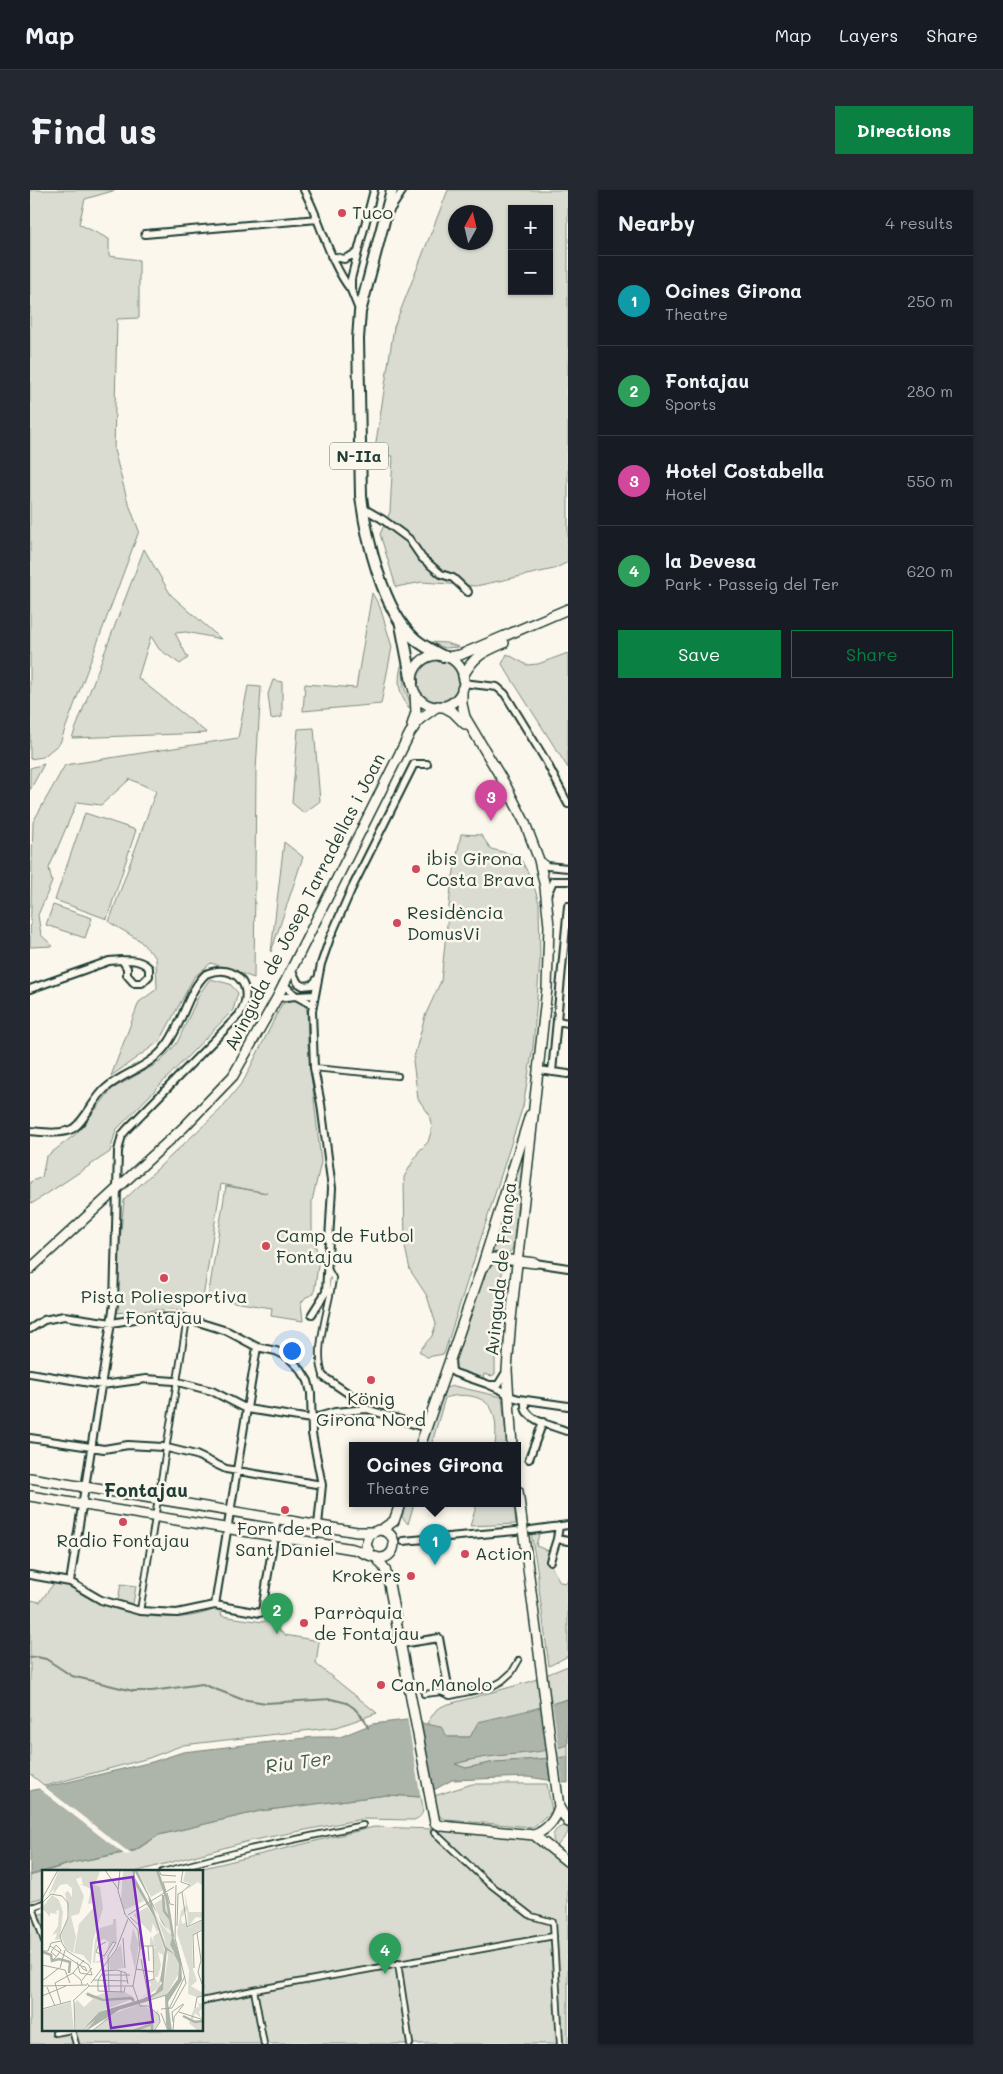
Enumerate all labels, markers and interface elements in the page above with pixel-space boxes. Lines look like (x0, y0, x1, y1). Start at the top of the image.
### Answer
text: Map (25, 19, 74, 50)
text: Map (775, 23, 811, 47)
text: Layers (839, 23, 898, 47)
text: Share (926, 23, 978, 47)
button: Directions (835, 106, 973, 154)
text: Find us (30, 107, 157, 153)
place label: Tuco (352, 200, 393, 224)
north arrow (448, 205, 493, 250)
map controls (508, 205, 553, 295)
button: + (508, 205, 553, 250)
marker: Tuco (336, 207, 348, 219)
text: Nearby (618, 209, 695, 236)
text: 4 results (885, 212, 953, 233)
button: − (508, 250, 553, 295)
text: Ocines Girona (665, 278, 802, 303)
text: 1 (630, 290, 638, 311)
text: 250 m (907, 290, 953, 311)
text: Theatre (665, 303, 728, 324)
text: Fontajau (665, 368, 749, 393)
text: 2 (630, 380, 638, 401)
text: 280 m (907, 380, 953, 401)
text: Sports (665, 393, 716, 414)
road number: N-IIa (330, 442, 388, 470)
text: Hotel Costabella (665, 458, 824, 483)
text: 3 (629, 470, 639, 491)
text: 550 m (907, 470, 953, 491)
text: Hotel (665, 483, 707, 504)
text: la Devesa (665, 548, 756, 573)
text: 4 (629, 560, 639, 581)
text: 620 m (907, 560, 953, 581)
text: Park · Passeig del Ter (665, 573, 839, 594)
button: Save (618, 630, 781, 678)
button: Share (791, 630, 953, 678)
street label: Avinguda de Josep Tarradellas i Joan (218, 749, 390, 1054)
pin: 3 (475, 780, 507, 821)
place label: ibis Girona Costa Brava (426, 846, 535, 891)
marker: ibis Girona Costa Brava (410, 863, 422, 875)
place label: Residència DomusVi (407, 900, 504, 945)
marker: Residència DomusVi (391, 917, 403, 929)
street label: Avinguda de França (479, 1181, 521, 1357)
place label: Camp de Futbol Fontajau (276, 1223, 414, 1268)
marker: Camp de Futbol Fontajau (260, 1240, 272, 1252)
marker: Pista Poliesportiva Fontajau (158, 1272, 170, 1284)
place label: Pista Poliesportiva Fontajau (81, 1284, 247, 1329)
your location (279, 1338, 305, 1364)
marker: König Girona Nord (365, 1374, 377, 1386)
place label: König Girona Nord (316, 1386, 426, 1431)
popup (349, 1442, 521, 1507)
text: Ocines Girona (367, 1452, 503, 1477)
district label: Fontajau (104, 1477, 188, 1502)
text: Theatre (367, 1477, 429, 1498)
marker: Forn de Pa Sant Daniel (279, 1504, 291, 1516)
marker: Radio Fontajau (117, 1516, 129, 1528)
place label: Forn de Pa Sant Daniel (235, 1516, 335, 1561)
pin: 1 (419, 1524, 451, 1565)
place label: Radio Fontajau (56, 1528, 190, 1552)
place label: Action (475, 1541, 532, 1565)
marker: Action (459, 1548, 471, 1560)
place label: Krokers (332, 1563, 401, 1587)
marker: Krokers (405, 1570, 417, 1582)
pin: 2 (261, 1593, 293, 1634)
place label: Parròquia de Fontajau (314, 1600, 419, 1645)
marker: Parròquia de Fontajau (298, 1617, 310, 1629)
place label: Can Manolo (391, 1672, 493, 1696)
marker: Can Manolo (375, 1679, 387, 1691)
water label: Riu Ter (263, 1745, 333, 1779)
inset map (42, 1870, 204, 2032)
pin: 4 (369, 1933, 401, 1974)

